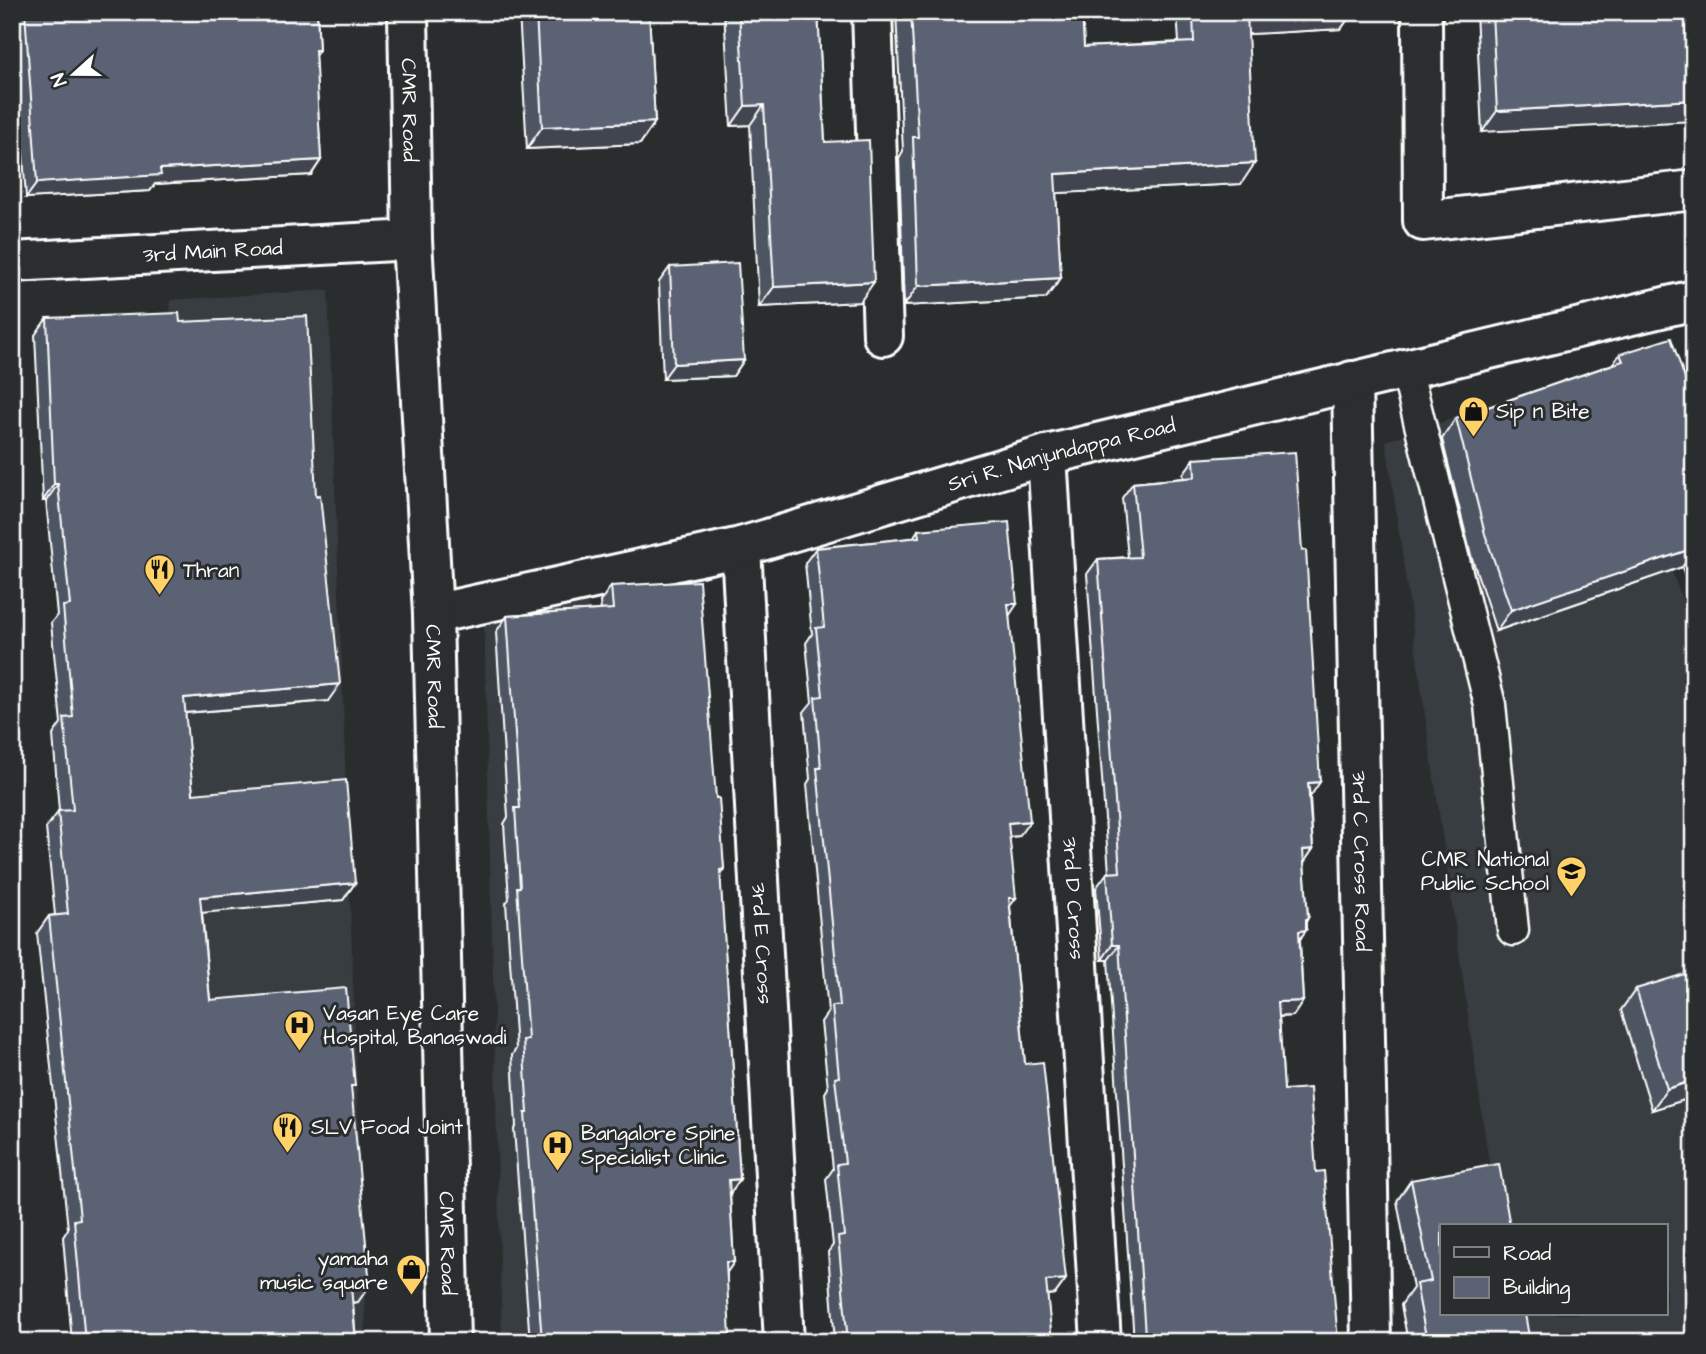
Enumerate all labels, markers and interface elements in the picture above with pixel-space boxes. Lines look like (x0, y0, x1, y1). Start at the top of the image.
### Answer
north arrow (38, 38, 108, 108)
street label: CMR Road (394, 58, 425, 162)
text: N (45, 69, 74, 90)
street label: 3rd Main Road (142, 233, 284, 269)
shop icon: Sip n Bite (1456, 394, 1490, 438)
place label: Sip n Bite (1496, 397, 1590, 427)
street label: Sri R. Nanjundappa Road (944, 410, 1179, 499)
restaurant icon: Thran (143, 553, 177, 597)
place label: Thran (183, 556, 239, 585)
street label: CMR Road (419, 624, 450, 729)
street label: 3rd C Cross Road (1345, 770, 1378, 952)
street label: 3rd D Cross (1056, 836, 1092, 960)
place label: CMR National Public School (1421, 845, 1549, 898)
school or university icon: CMR National Public School (1555, 854, 1589, 898)
street label: 3rd E Cross (745, 882, 780, 1005)
place label: Vasan Eye Care Hospital, Banaswadi (323, 999, 507, 1053)
hospital icon: Vasan Eye Care Hospital, Banaswadi (283, 1008, 317, 1052)
restaurant icon: SLV Food Joint (271, 1110, 305, 1154)
place label: SLV Food Joint (311, 1113, 464, 1142)
place label: Bangalore Spine Specialist Clinic (581, 1119, 735, 1173)
hospital icon: Bangalore Spine Specialist Clinic (541, 1128, 575, 1172)
street label: CMR Road (432, 1191, 463, 1296)
legend (1440, 1224, 1668, 1316)
text: Road (1503, 1239, 1551, 1268)
place label: yamaha music square (260, 1244, 388, 1297)
shop icon: yamaha music square (394, 1253, 428, 1297)
text: Building (1503, 1273, 1571, 1304)

